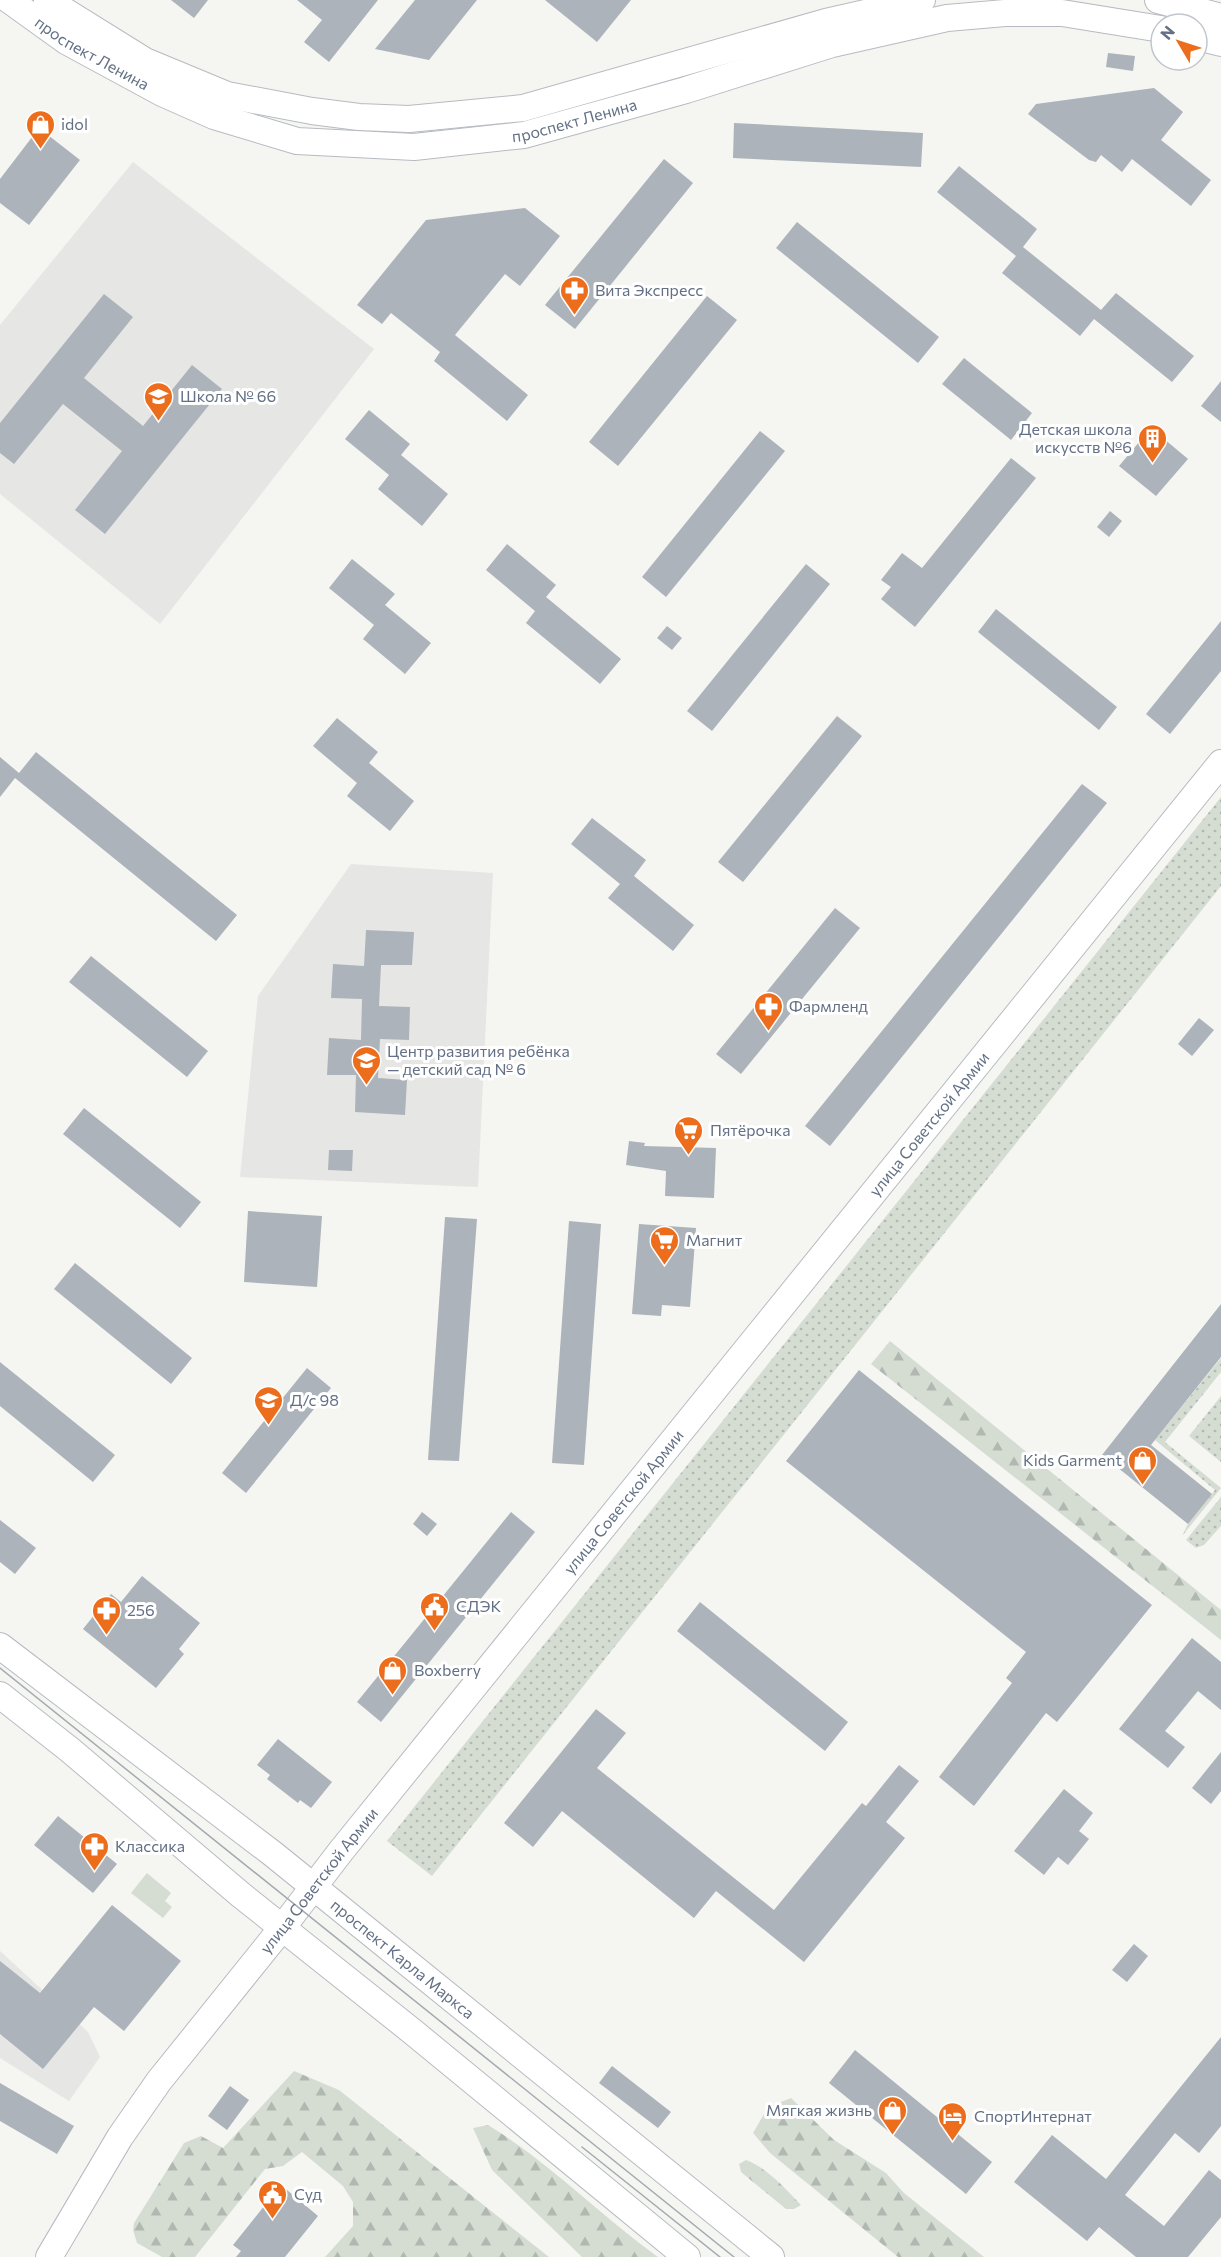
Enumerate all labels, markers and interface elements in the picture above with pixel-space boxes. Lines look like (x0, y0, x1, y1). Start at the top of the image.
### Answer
street label: проспект Ленина (32, 12, 153, 93)
north arrow (1149, 12, 1209, 72)
text: N (1156, 22, 1178, 43)
street label: проспект Ленина (511, 94, 639, 145)
shop icon: idol (24, 108, 56, 150)
place label: idol (61, 114, 88, 133)
pharmacy icon: Вита Экспресс (558, 274, 590, 316)
place label: Вита Экспресс (595, 280, 703, 299)
school or university icon: Школа № 66 (143, 380, 175, 422)
place label: Школа № 66 (180, 386, 276, 405)
place label: Детская школа искусств №6 (1019, 419, 1132, 456)
building icon: Детская школа искусств №6 (1137, 422, 1169, 464)
pharmacy icon: Фармленд (752, 990, 784, 1032)
place label: Фармленд (789, 996, 868, 1015)
place label: Центр развития ребёнка — детский сад № 6 (387, 1041, 570, 1078)
school or university icon: Центр развития ребёнка — детский сад № 6 (350, 1044, 382, 1086)
street label: улица Советской Армии (865, 1048, 993, 1200)
supermarket icon: Пятёрочка (673, 1114, 705, 1156)
place label: Пятёрочка (710, 1120, 790, 1139)
supermarket icon: Магнит (649, 1224, 681, 1266)
place label: Магнит (686, 1230, 743, 1249)
school or university icon: Д/с 98 (253, 1384, 285, 1426)
place label: Д/с 98 (290, 1390, 339, 1409)
street label: улица Советской Армии (559, 1426, 687, 1577)
shop icon: Kids Garment (1127, 1444, 1159, 1486)
place label: Kids Garment (1023, 1450, 1122, 1469)
public building icon: СДЭК (419, 1590, 451, 1632)
pharmacy icon: 256 (90, 1594, 122, 1636)
place label: СДЭК (456, 1596, 501, 1615)
place label: 256 (127, 1600, 155, 1619)
shop icon: Boxberry (377, 1654, 409, 1696)
place label: Boxberry (414, 1660, 481, 1679)
street label: улица Советской Армии (255, 1804, 381, 1957)
pharmacy icon: Классика (78, 1830, 110, 1872)
place label: Классика (115, 1836, 185, 1855)
street label: проспект Карла Маркса (327, 1895, 479, 2022)
shop icon: Мягкая жизнь (877, 2094, 909, 2136)
place label: Мягкая жизнь (766, 2100, 872, 2119)
hotel icon: СпортИнтернат (937, 2100, 969, 2142)
place label: СпортИнтернат (974, 2106, 1092, 2125)
public building icon: Суд (257, 2178, 289, 2220)
place label: Суд (294, 2184, 322, 2203)

